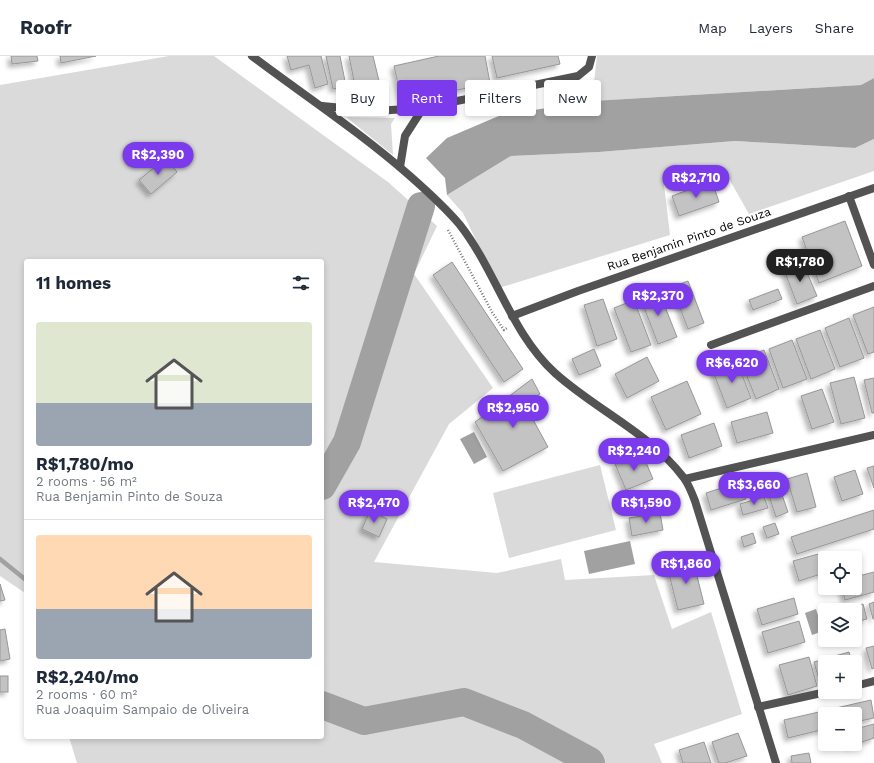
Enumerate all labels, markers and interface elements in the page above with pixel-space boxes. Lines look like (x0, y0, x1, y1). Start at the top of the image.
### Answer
text: Roofr (20, 16, 72, 39)
text: Map (698, 20, 727, 36)
text: Layers (749, 20, 793, 36)
text: Share (815, 20, 854, 36)
chip: Buy (336, 80, 389, 116)
chip: Rent (397, 80, 457, 116)
chip: Filters (465, 80, 536, 116)
chip: New (544, 80, 601, 116)
pin: R$2,390 (121, 142, 195, 176)
text: R$2,390 (132, 147, 184, 162)
pin: R$2,710 (659, 165, 733, 199)
text: R$2,710 (671, 170, 721, 185)
street label: Rua Benjamin Pinto de Souza (605, 204, 773, 274)
pin: R$1,780 (763, 249, 837, 283)
text: R$1,780 (775, 254, 825, 269)
icon: filters (290, 272, 312, 294)
text: 11 homes (36, 273, 111, 293)
pin: R$2,370 (621, 283, 695, 317)
text: R$2,370 (632, 288, 684, 303)
icon: home (138, 348, 210, 420)
pin: R$6,620 (695, 350, 769, 384)
text: R$6,620 (705, 355, 759, 370)
pin: R$2,950 (476, 395, 550, 429)
text: R$2,950 (487, 400, 539, 415)
pin: R$2,240 (597, 438, 671, 472)
text: R$2,240 (607, 443, 661, 458)
text: R$1,780/mo (36, 454, 134, 474)
pin: R$3,660 (717, 472, 791, 506)
text: 2 rooms · 56 m² (36, 474, 137, 489)
text: R$3,660 (727, 477, 781, 492)
text: Rua Benjamin Pinto de Souza (36, 489, 223, 504)
pin: R$2,470 (337, 490, 411, 524)
pin: R$1,590 (609, 490, 683, 524)
text: R$2,470 (348, 495, 400, 510)
text: R$1,590 (621, 495, 671, 510)
pin: R$1,860 (649, 551, 723, 585)
map controls (818, 551, 862, 751)
button: locate (818, 551, 862, 595)
text: R$1,860 (660, 556, 712, 571)
icon: home (138, 561, 210, 633)
button: layers (818, 603, 862, 647)
button: + (818, 655, 862, 699)
text: R$2,240/mo (36, 667, 139, 687)
text: 2 rooms · 60 m² (36, 687, 137, 702)
text: Rua Joaquim Sampaio de Oliveira (36, 702, 249, 717)
button: − (818, 707, 862, 751)

